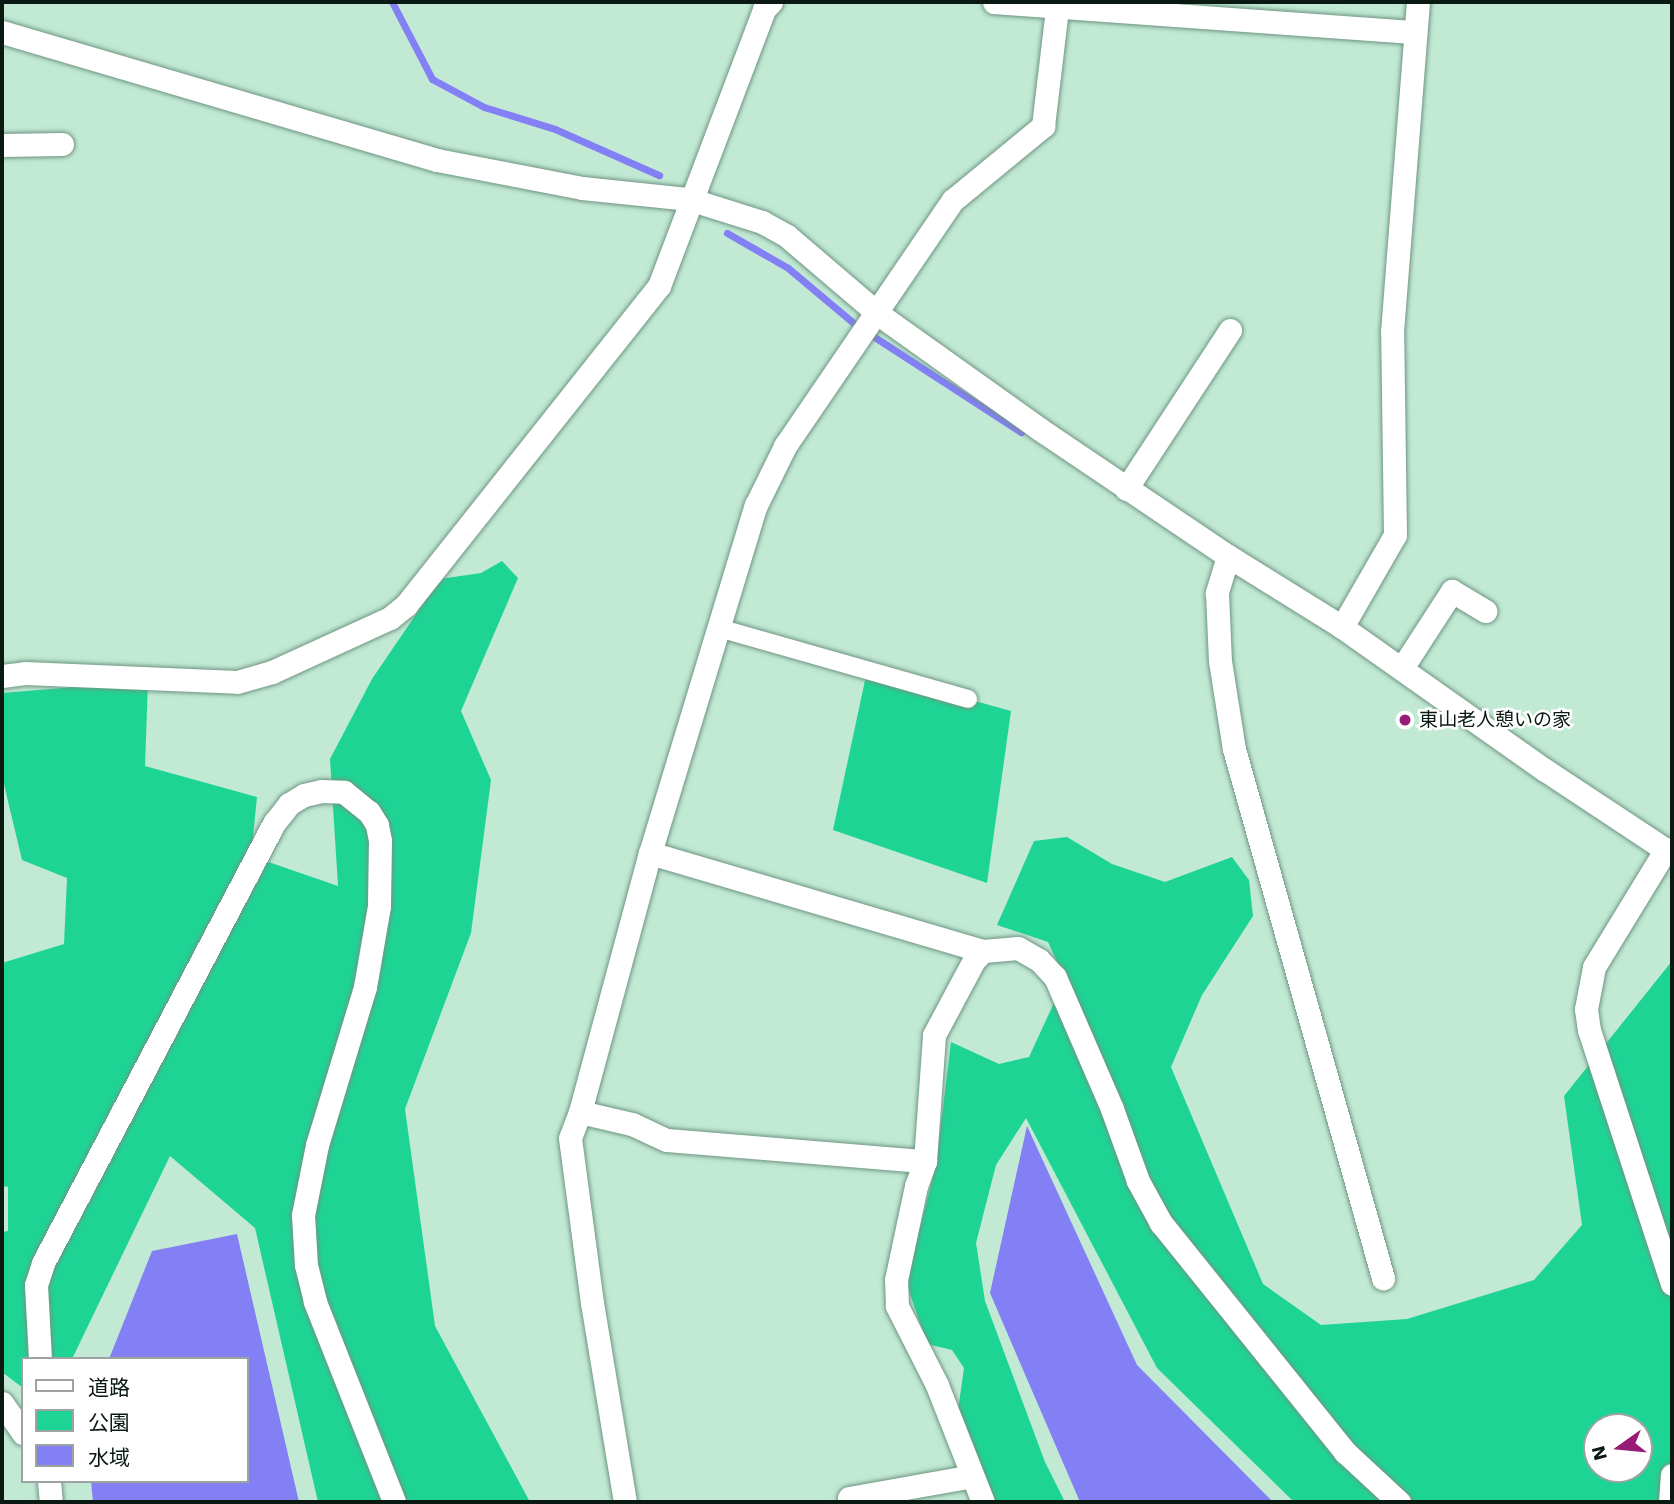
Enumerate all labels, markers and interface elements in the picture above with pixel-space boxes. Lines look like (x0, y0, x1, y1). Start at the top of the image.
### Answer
place label: 東山老人憩いの家 (1419, 709, 1571, 731)
marker: 東山老人憩いの家 (1397, 712, 1413, 728)
legend (21, 1357, 248, 1483)
text: 道路 (88, 1375, 130, 1400)
text: 公園 (88, 1410, 130, 1435)
north arrow (1583, 1413, 1653, 1483)
text: N (1586, 1443, 1612, 1463)
text: 水域 (88, 1445, 130, 1470)

